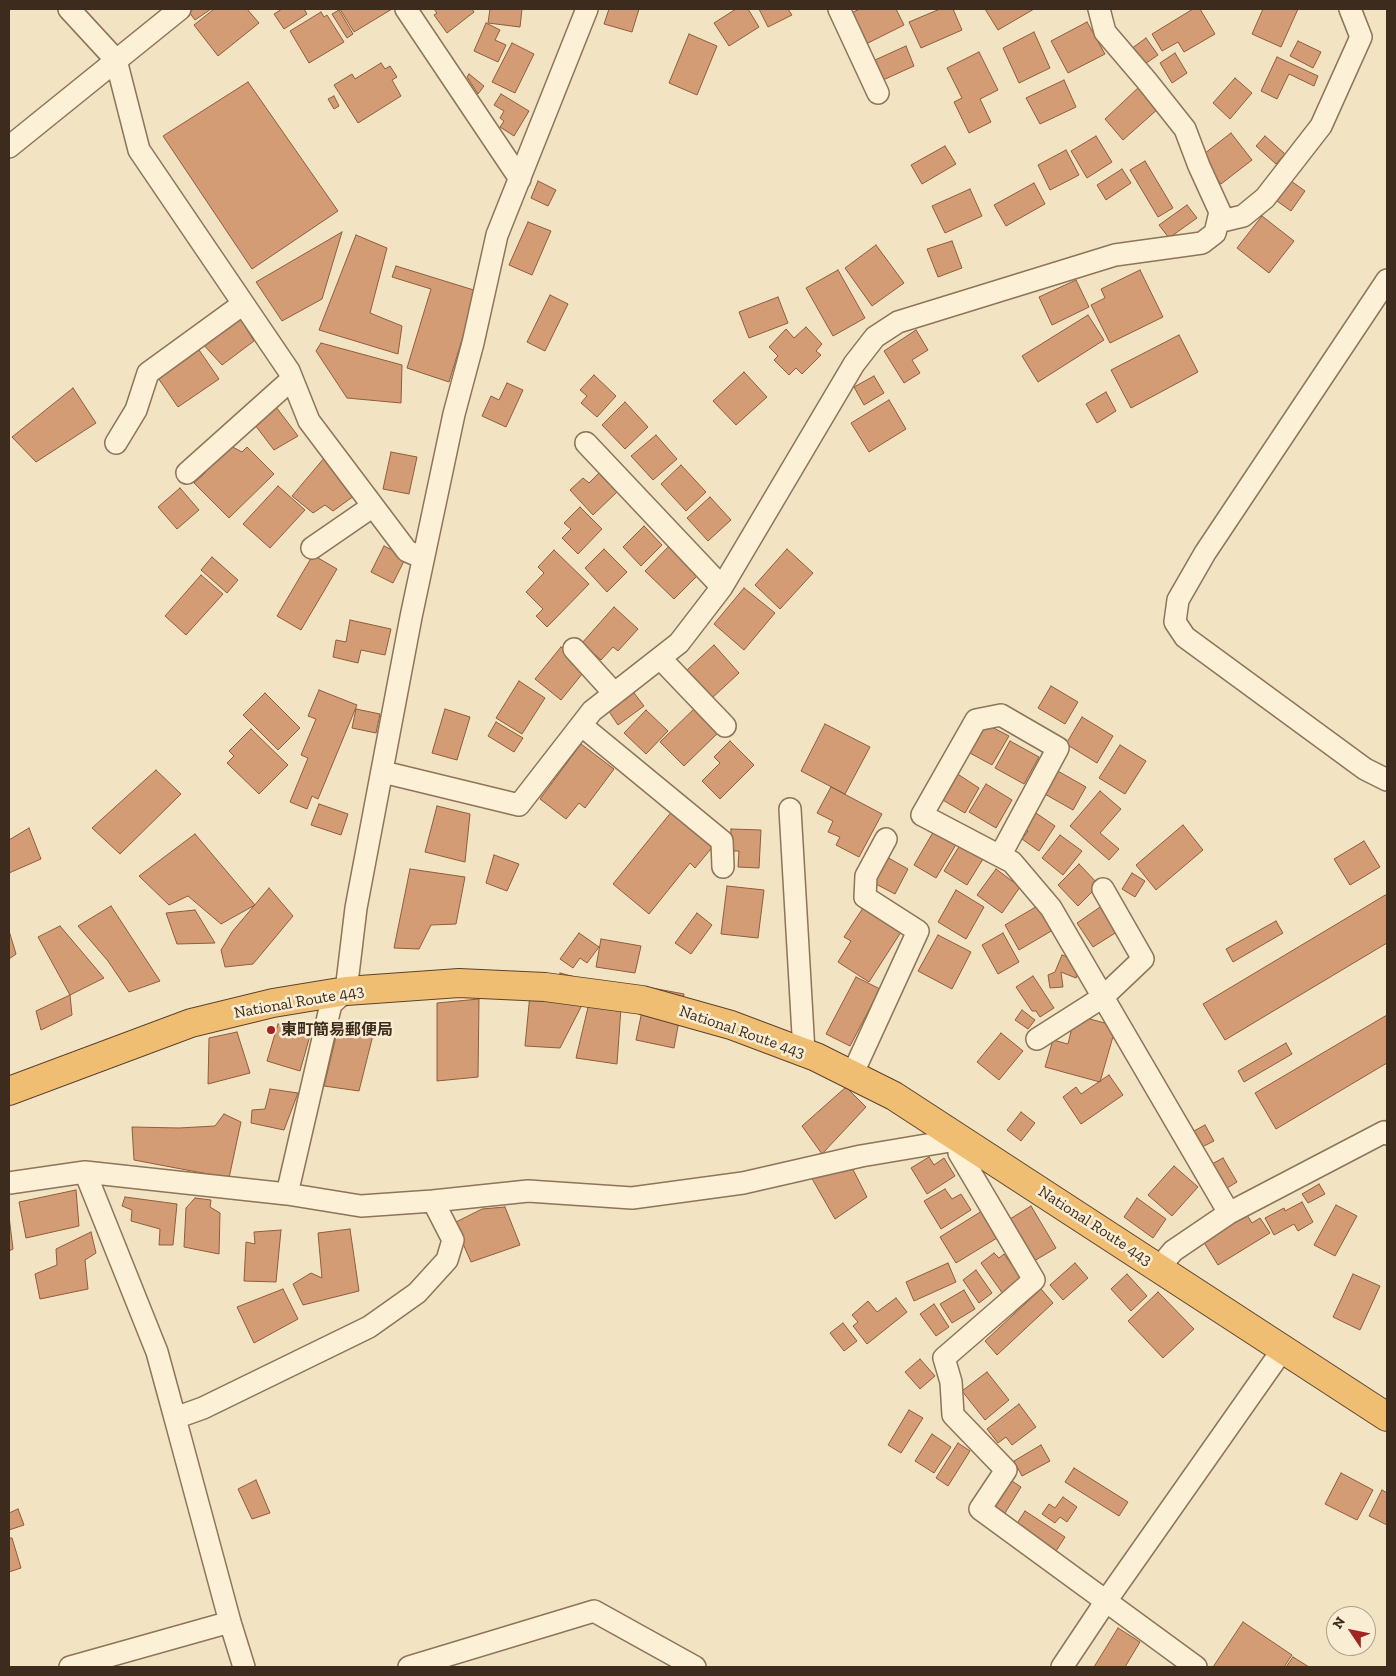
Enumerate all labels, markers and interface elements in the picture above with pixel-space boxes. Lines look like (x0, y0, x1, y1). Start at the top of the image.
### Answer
street label: National Route 443 (233, 981, 365, 1023)
street label: National Route 443 (677, 1002, 807, 1062)
place label: 東町簡易郵便局 (281, 1020, 393, 1040)
marker: 東町簡易郵便局 (265, 1024, 277, 1036)
street label: National Route 443 (1035, 1182, 1155, 1270)
north arrow (1326, 1606, 1376, 1656)
text: N (1329, 1614, 1349, 1632)

